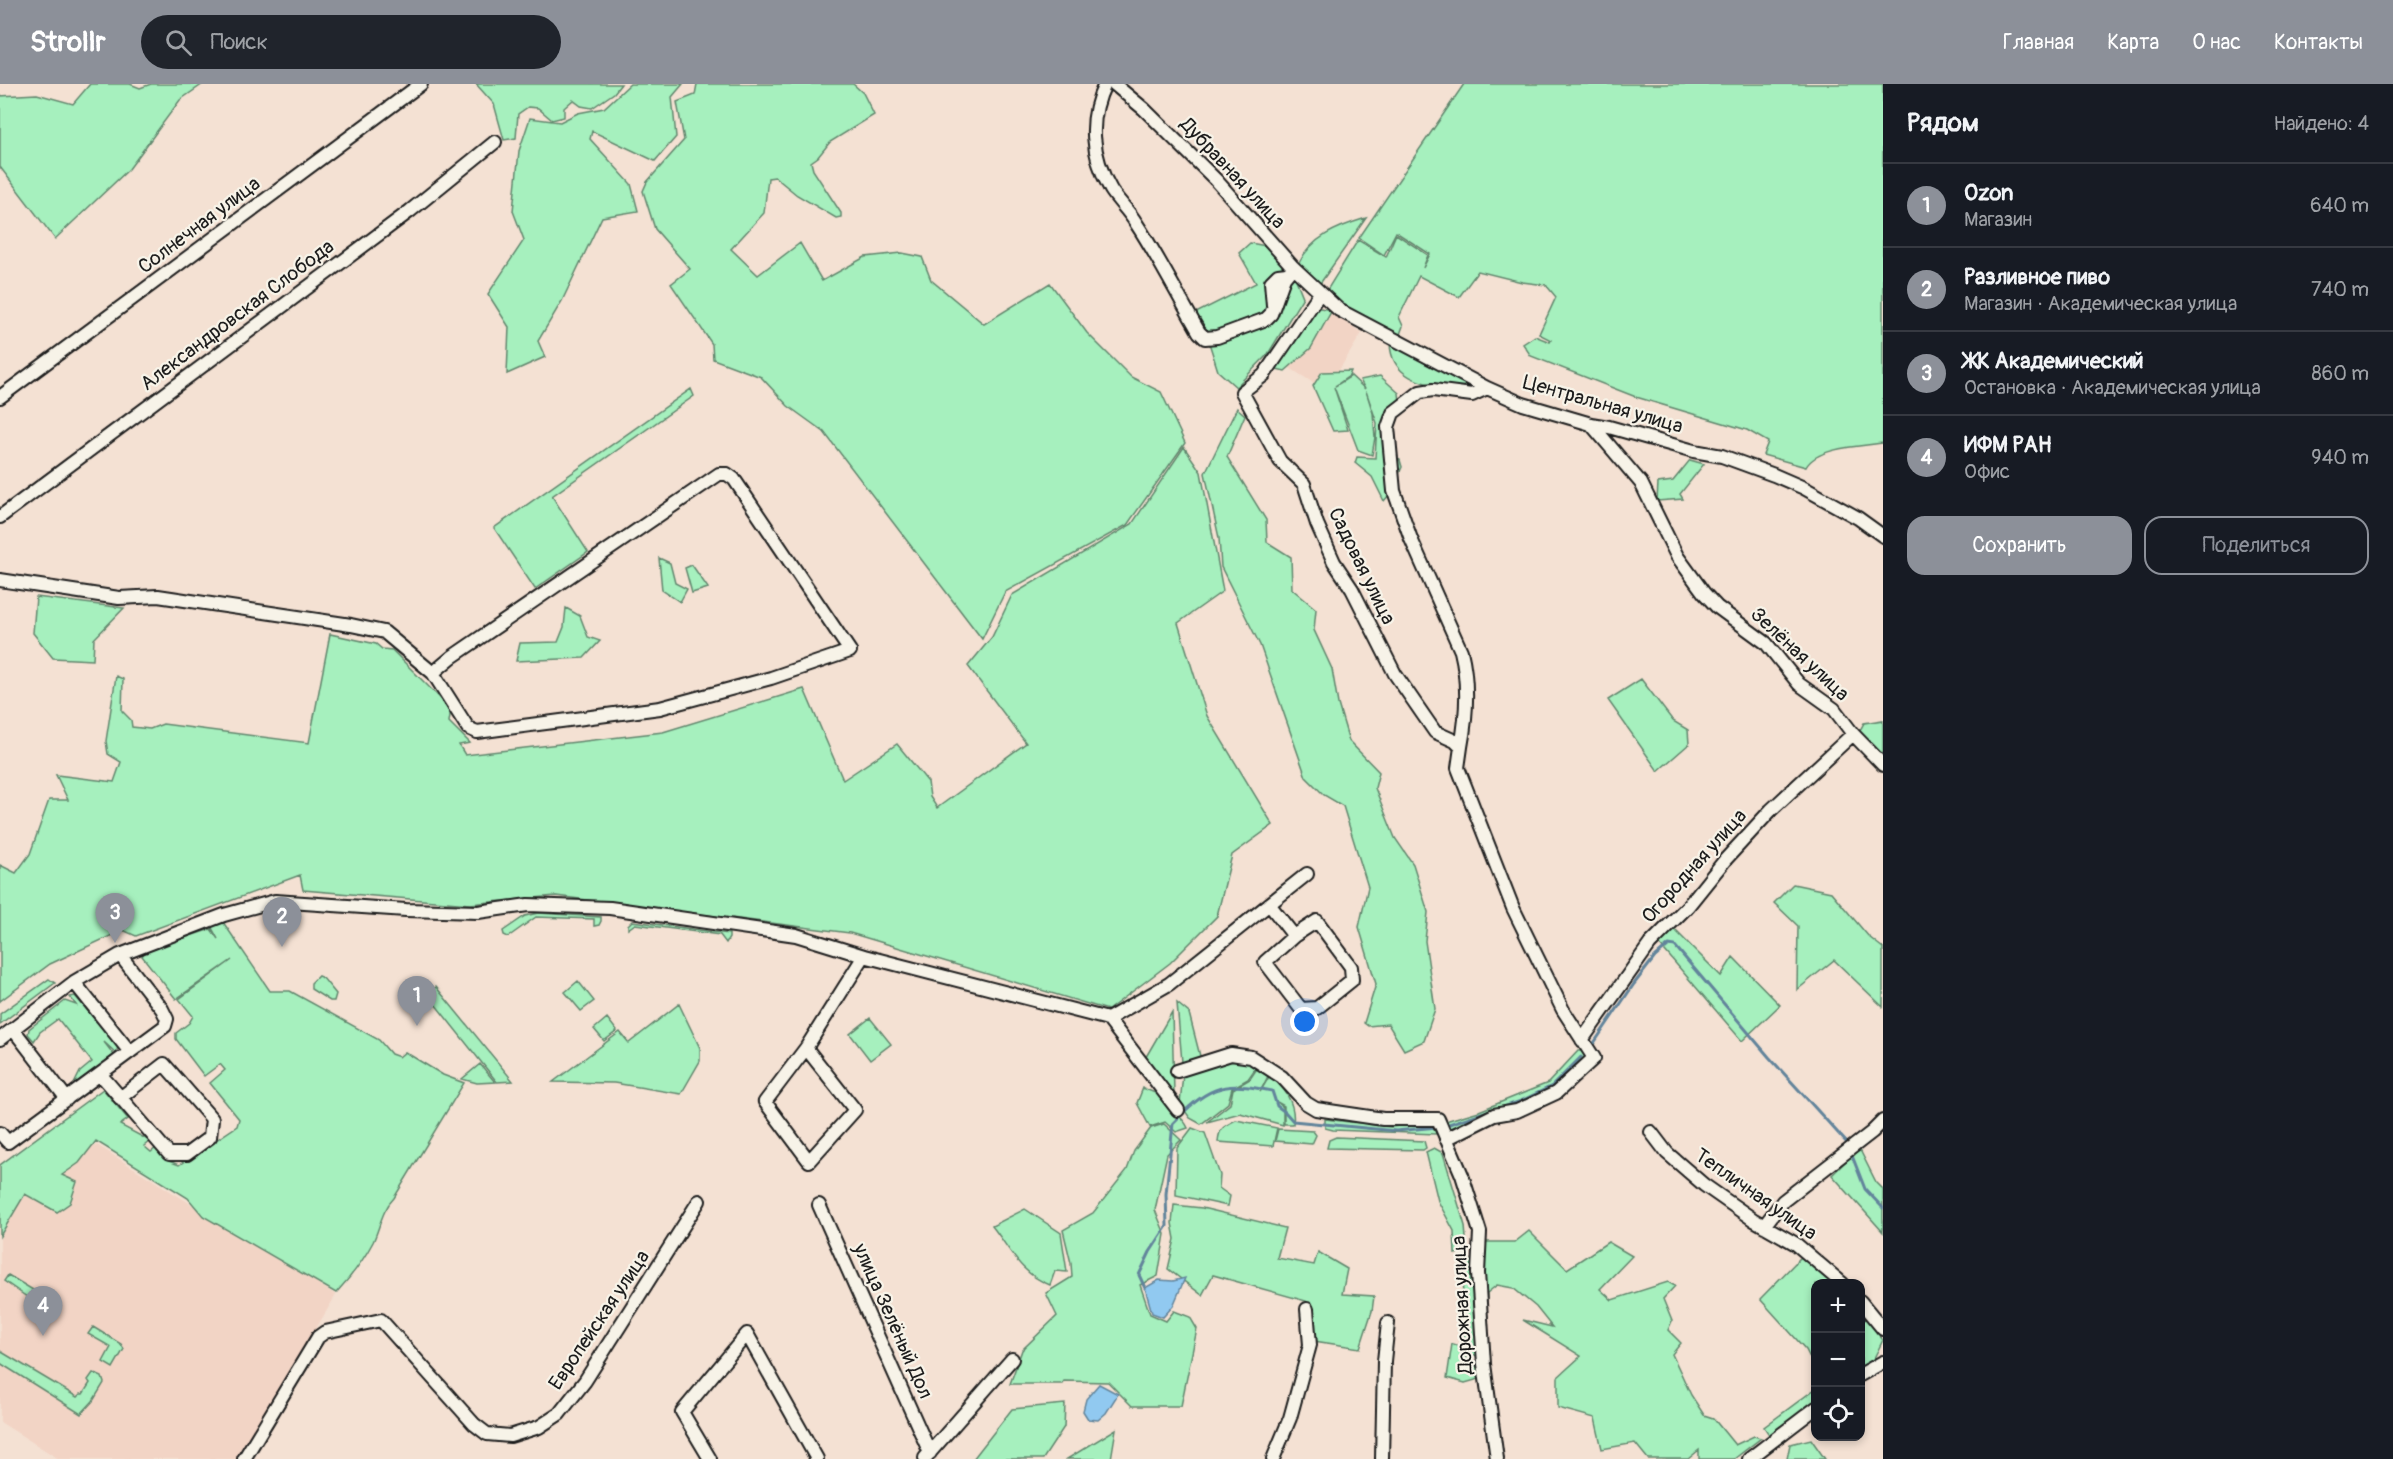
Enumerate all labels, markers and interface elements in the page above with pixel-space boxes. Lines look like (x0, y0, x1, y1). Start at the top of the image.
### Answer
search box (141, 15, 561, 69)
text: Strollr (30, 25, 105, 60)
icon: search (162, 26, 195, 59)
text: Поиск (210, 28, 268, 56)
text: Главная (2003, 29, 2074, 56)
text: Карта (2107, 29, 2159, 56)
text: О нас (2192, 29, 2241, 56)
text: Контакты (2274, 29, 2363, 56)
text: Рядом (1907, 107, 1979, 139)
street label: Дубравная улица (1174, 111, 1291, 234)
text: Найдено: 4 (2274, 111, 2369, 136)
street label: Солнечная улица (133, 171, 265, 279)
text: Ozon (1964, 179, 2013, 207)
text: 1 (1923, 193, 1930, 218)
text: 640 m (2310, 193, 2369, 218)
text: Магазин (1964, 207, 2032, 232)
street label: Александровская Слобода (135, 234, 339, 396)
text: Разливное пиво (1964, 263, 2110, 291)
text: 2 (1921, 277, 1932, 302)
text: 740 m (2311, 277, 2369, 302)
text: Магазин · Академическая улица (1964, 291, 2237, 316)
text: ЖК Академический (1964, 347, 2144, 375)
text: 3 (1921, 361, 1932, 386)
text: 860 m (2312, 361, 2369, 386)
street label: Центральная улица (1520, 369, 1686, 439)
text: Остановка · Академическая улица (1964, 375, 2261, 400)
text: ИФМ РАН (1964, 431, 2052, 459)
text: 4 (1921, 445, 1932, 470)
text: 940 m (2311, 445, 2369, 470)
text: Офис (1964, 459, 2010, 484)
street label: Садовая улица (1323, 503, 1401, 629)
button: Сохранить (1907, 516, 2132, 575)
button: Поделиться (2144, 516, 2369, 575)
street label: Зелёная улица (1745, 602, 1855, 706)
street label: Огородная улица (1636, 804, 1752, 928)
pin: 3 (96, 894, 134, 943)
pin: 2 (262, 898, 302, 947)
pin: 1 (398, 976, 436, 1026)
your location (1290, 1007, 1319, 1036)
street label: Тепличная улица (1690, 1143, 1822, 1245)
street label: Дорожная улица (1446, 1235, 1478, 1376)
street label: улица Зелёный Дол (847, 1239, 938, 1403)
street label: Европейская улица (543, 1245, 655, 1395)
map controls (1811, 1279, 1865, 1441)
button: + (1811, 1279, 1865, 1333)
pin: 4 (24, 1286, 63, 1336)
button: − (1811, 1333, 1865, 1387)
button: locate (1811, 1387, 1865, 1441)

